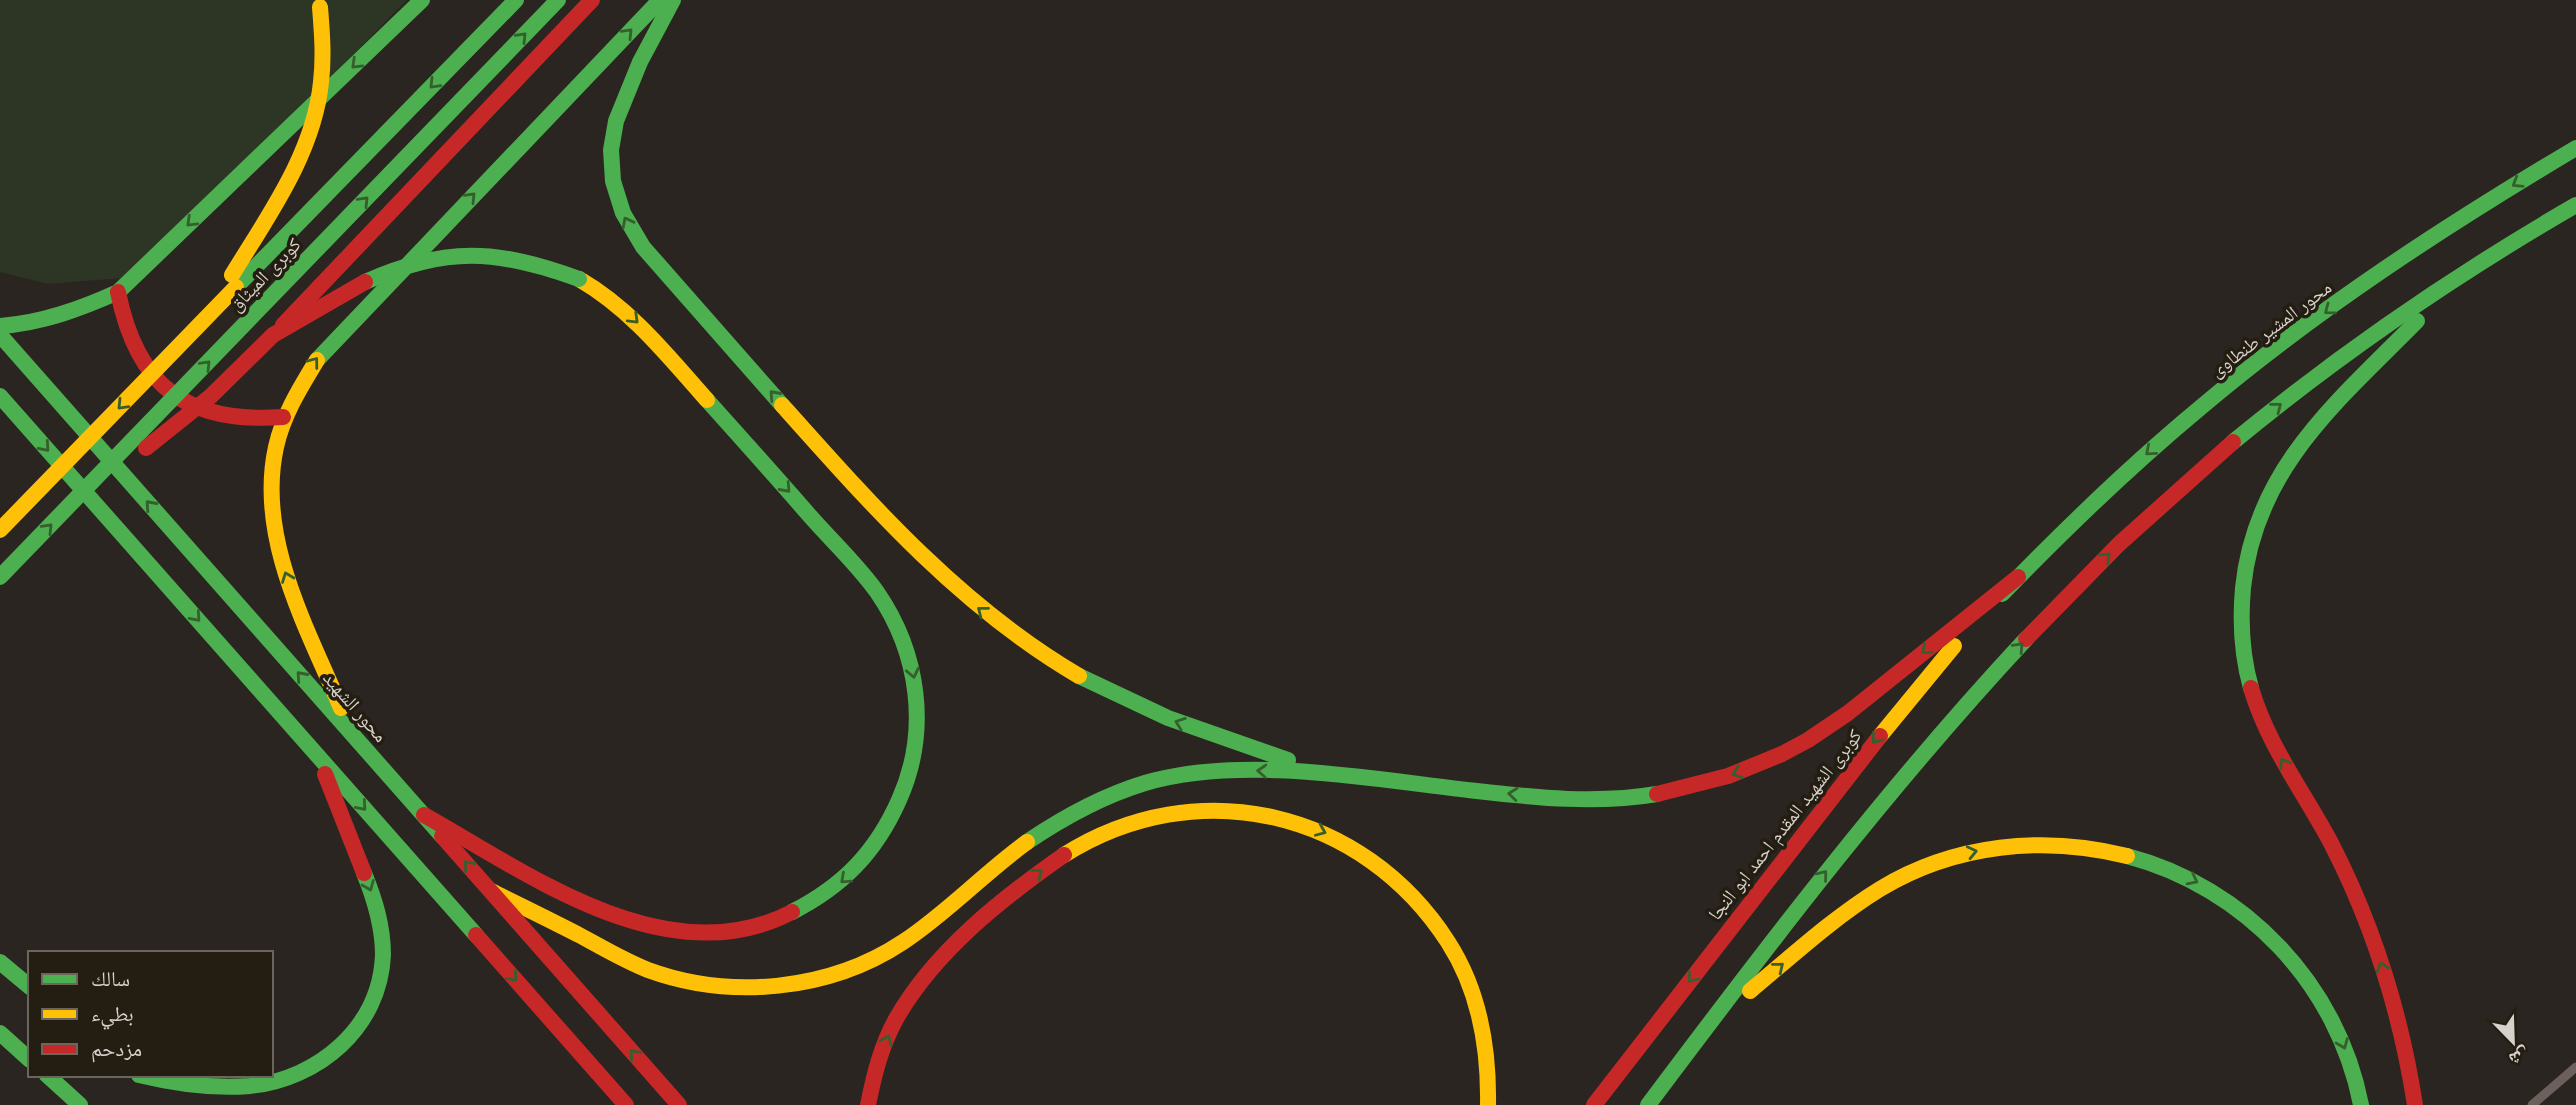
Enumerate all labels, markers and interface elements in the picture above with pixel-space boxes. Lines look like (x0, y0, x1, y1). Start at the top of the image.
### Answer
one-way arrow (620, 28, 633, 41)
one-way arrow (514, 33, 527, 46)
one-way arrow (351, 56, 364, 69)
one-way arrow (430, 76, 442, 88)
one-way arrow (2512, 174, 2525, 187)
one-way arrow (462, 192, 475, 205)
one-way arrow (355, 196, 368, 209)
one-way arrow (187, 213, 200, 226)
one-way arrow (621, 217, 635, 229)
street label: كوبرى الميثاق (223, 232, 306, 316)
street label: محور المشير طنطاوى (2205, 275, 2336, 382)
one-way arrow (2324, 301, 2336, 314)
one-way arrow (626, 311, 639, 324)
one-way arrow (306, 357, 319, 370)
one-way arrow (197, 360, 210, 373)
one-way arrow (770, 390, 782, 403)
one-way arrow (117, 397, 130, 410)
one-way arrow (2269, 402, 2281, 415)
one-way arrow (37, 439, 49, 452)
one-way arrow (2146, 443, 2159, 455)
one-way arrow (778, 480, 790, 493)
one-way arrow (146, 500, 158, 513)
one-way arrow (39, 523, 52, 536)
one-way arrow (2098, 553, 2110, 565)
one-way arrow (282, 572, 296, 584)
one-way arrow (978, 607, 990, 620)
one-way arrow (188, 609, 200, 622)
one-way arrow (1921, 641, 1933, 654)
one-way arrow (2010, 642, 2023, 655)
street label: محور الشهيد (318, 666, 393, 747)
one-way arrow (905, 667, 920, 679)
one-way arrow (297, 671, 309, 684)
one-way arrow (1174, 717, 1186, 731)
street label: كوبرى الشهيد المقدم احمد ابو النجا (1702, 724, 1868, 926)
one-way arrow (1872, 732, 1885, 744)
one-way arrow (2279, 757, 2292, 770)
one-way arrow (1256, 763, 1267, 778)
one-way arrow (1731, 765, 1743, 779)
one-way arrow (1507, 786, 1518, 801)
one-way arrow (354, 798, 367, 811)
one-way arrow (1314, 822, 1326, 836)
one-way arrow (1966, 846, 1978, 860)
one-way arrow (464, 860, 476, 873)
one-way arrow (1031, 869, 1043, 882)
one-way arrow (840, 871, 853, 883)
one-way arrow (1814, 871, 1827, 883)
one-way arrow (2186, 871, 2198, 885)
one-way arrow (361, 879, 375, 891)
legend (28, 951, 273, 1077)
one-way arrow (2376, 962, 2390, 974)
one-way arrow (1770, 963, 1783, 975)
text: سالك (91, 965, 130, 990)
one-way arrow (505, 969, 517, 982)
one-way arrow (1688, 970, 1701, 982)
text: بطيء (91, 1000, 134, 1030)
north arrow (2478, 1007, 2548, 1077)
text: مزدحم (91, 1035, 142, 1063)
one-way arrow (879, 1035, 893, 1047)
one-way arrow (2334, 1037, 2348, 1049)
text: ش (2506, 1043, 2534, 1073)
one-way arrow (630, 1049, 642, 1062)

